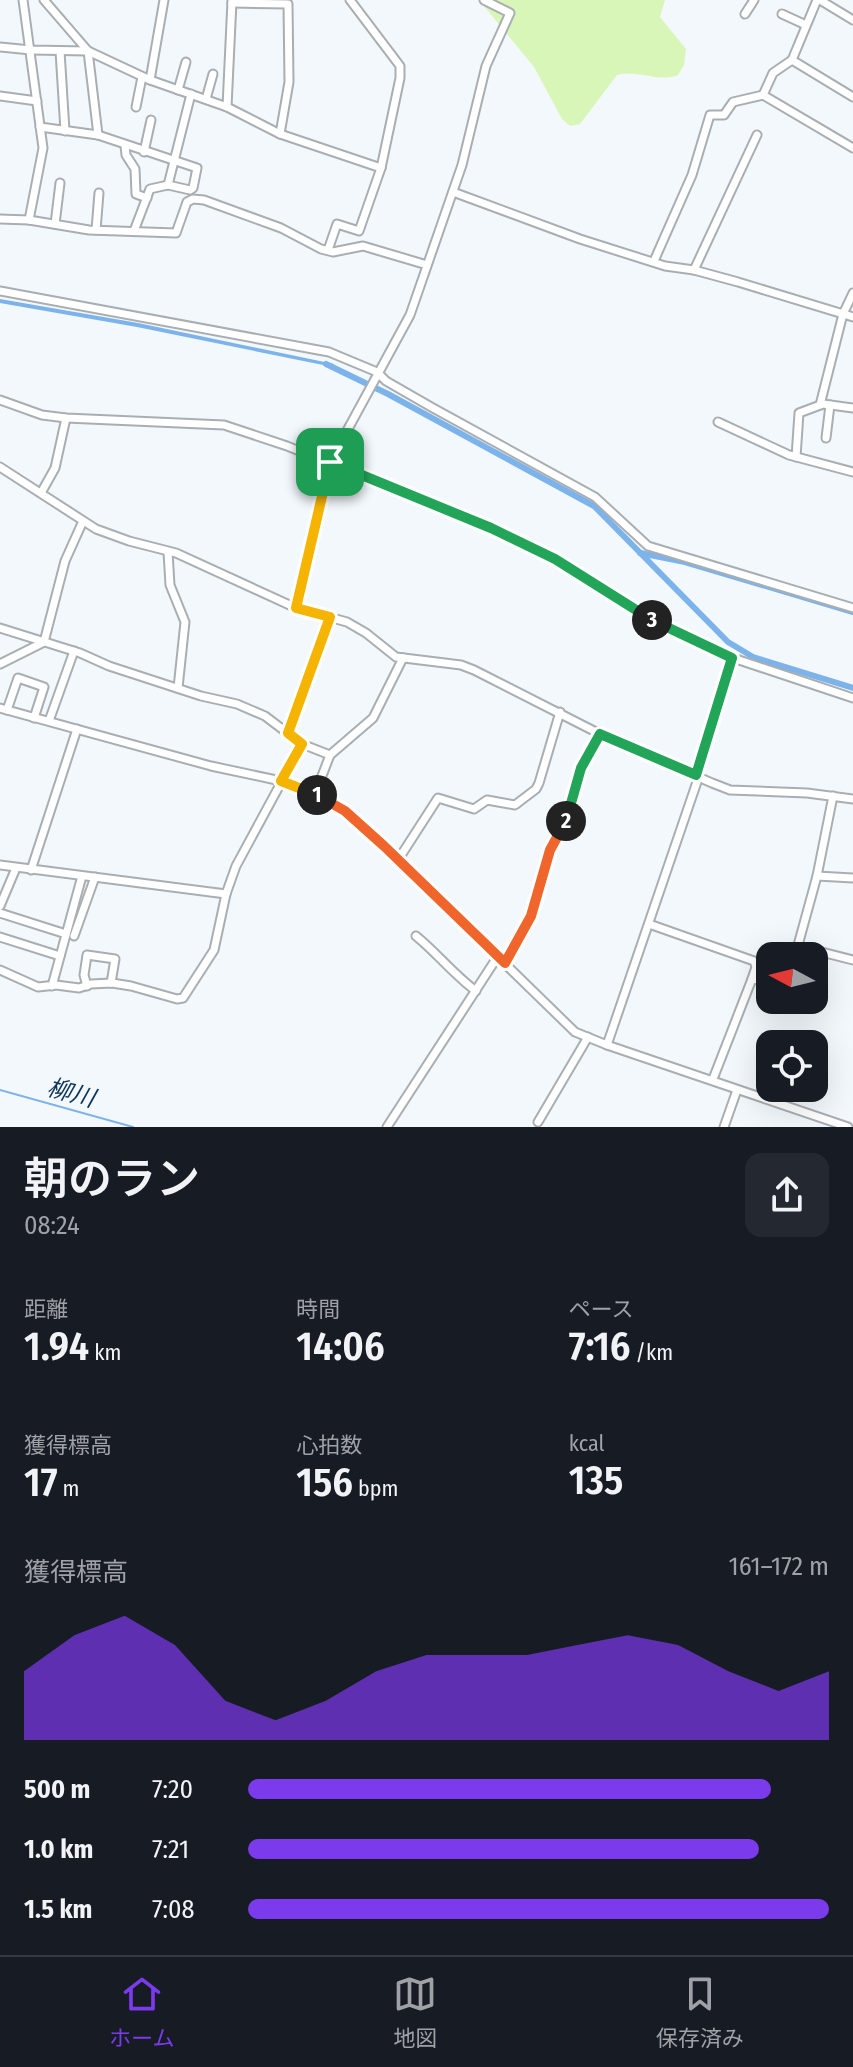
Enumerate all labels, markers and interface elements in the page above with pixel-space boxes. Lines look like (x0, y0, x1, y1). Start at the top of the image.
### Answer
pin (296, 428, 364, 496)
icon: arrive (308, 440, 352, 484)
pin: 3 (632, 600, 672, 640)
text: 3 (647, 606, 657, 633)
pin: 1 (297, 775, 337, 815)
text: 1 (312, 781, 322, 808)
pin: 2 (546, 801, 586, 841)
text: 2 (561, 807, 571, 834)
north arrow (756, 942, 828, 1014)
map controls (756, 942, 828, 1102)
button: locate (756, 1030, 828, 1102)
water label: 柳川 (44, 1073, 101, 1114)
text: 朝のラン (24, 1153, 200, 1206)
button: share (745, 1153, 829, 1237)
text: 08:24 (24, 1210, 80, 1241)
text: 距離 (24, 1296, 68, 1323)
text: 時間 (296, 1296, 340, 1323)
text: ペース (569, 1296, 634, 1323)
text: 1.94 (24, 1323, 89, 1371)
text: 14:06 (296, 1323, 385, 1371)
text: 7:16 (569, 1323, 630, 1371)
text: km (89, 1339, 121, 1366)
text: /km (630, 1339, 673, 1366)
text: kcal (569, 1430, 604, 1457)
text: 獲得標高 (24, 1432, 112, 1459)
text: 心拍数 (296, 1432, 362, 1459)
text: 135 (569, 1457, 623, 1505)
text: 17 (24, 1459, 57, 1507)
text: 156 (296, 1459, 353, 1507)
text: m (57, 1475, 80, 1502)
text: bpm (353, 1475, 398, 1502)
text: 161–172 m (729, 1551, 829, 1582)
text: 獲得標高 (24, 1557, 128, 1588)
text: 500 m (24, 1774, 90, 1805)
text: 7:20 (152, 1774, 193, 1805)
text: 1.0 km (24, 1834, 93, 1865)
text: 7:21 (152, 1834, 189, 1865)
text: 1.5 km (24, 1894, 92, 1925)
text: 7:08 (152, 1894, 195, 1925)
tab: ホーム (109, 1972, 175, 2052)
tab: 地図 (393, 1972, 437, 2052)
tab: 保存済み (656, 1972, 744, 2052)

